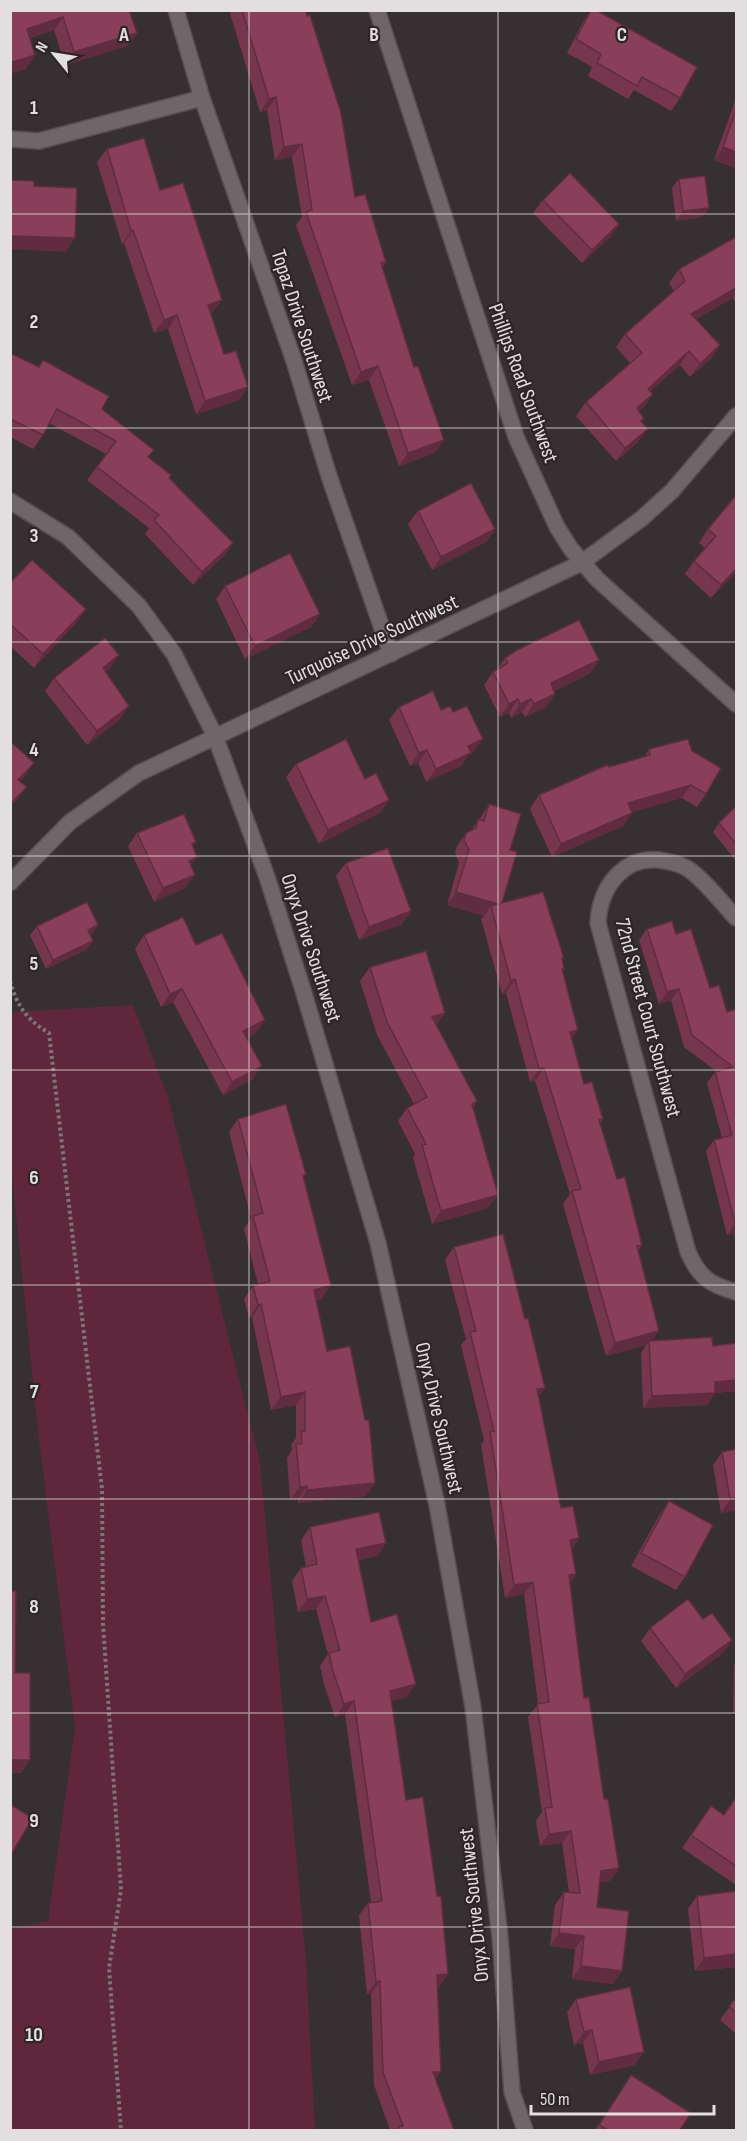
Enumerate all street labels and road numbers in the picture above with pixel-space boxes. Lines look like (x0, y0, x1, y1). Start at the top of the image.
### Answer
street label: Topaz Drive Southwest (265, 246, 339, 406)
street label: Phillips Road Southwest (483, 300, 563, 466)
street label: Turquoise Drive Southwest (282, 589, 462, 691)
street label: Onyx Drive Southwest (275, 871, 347, 1025)
street label: 72nd Street Court Southwest (609, 916, 687, 1120)
street label: Onyx Drive Southwest (409, 1340, 469, 1496)
street label: Onyx Drive Southwest (453, 1827, 495, 1983)

